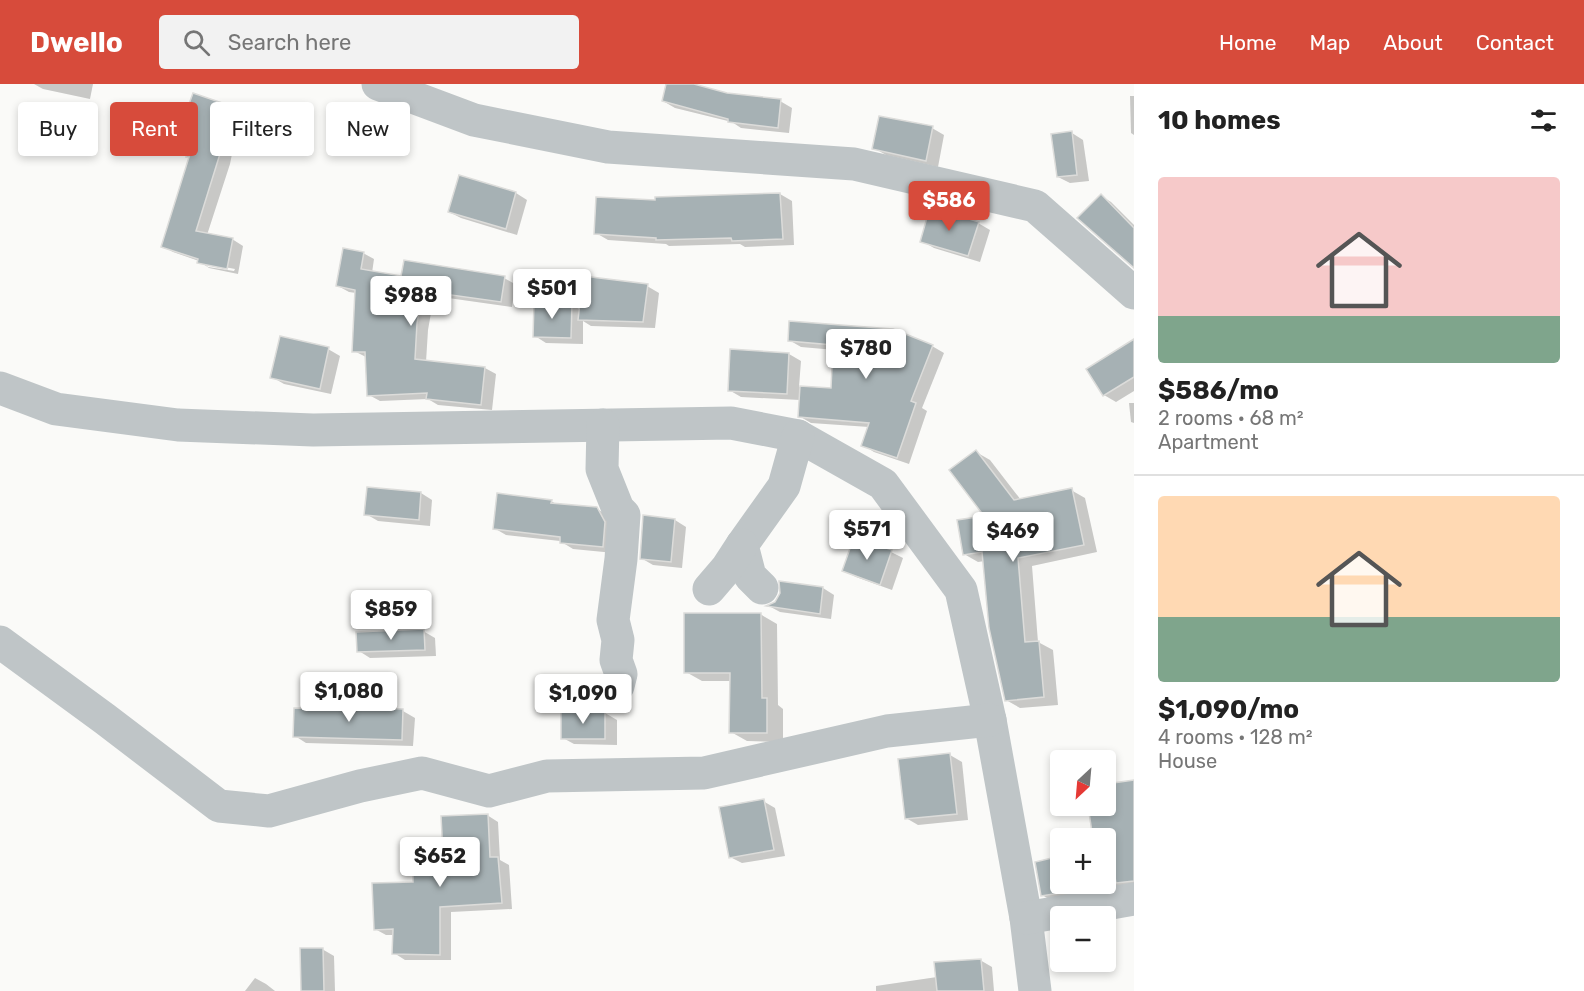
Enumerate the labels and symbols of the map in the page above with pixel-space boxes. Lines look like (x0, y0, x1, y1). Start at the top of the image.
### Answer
pin: $586 (913, 181, 985, 232)
pin: $501 (516, 269, 588, 320)
pin: $988 (375, 276, 447, 327)
pin: $780 (830, 329, 902, 380)
pin: $571 (831, 510, 903, 561)
pin: $469 (977, 512, 1049, 563)
pin: $859 (355, 590, 427, 641)
pin: $1,080 (300, 672, 398, 723)
pin: $1,090 (534, 674, 632, 725)
north arrow (1050, 750, 1116, 816)
pin: $652 (404, 837, 476, 888)

